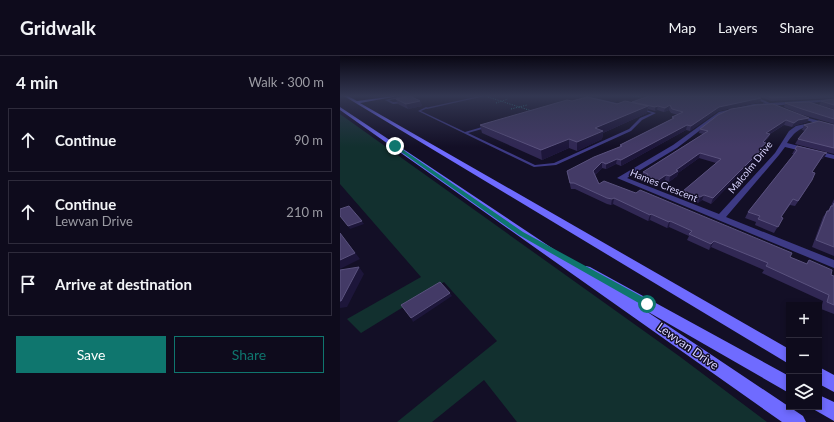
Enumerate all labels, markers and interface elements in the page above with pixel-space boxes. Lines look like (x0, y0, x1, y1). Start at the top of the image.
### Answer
text: Gridwalk (20, 16, 96, 39)
text: Map (668, 19, 696, 36)
text: Layers (718, 19, 758, 36)
text: Share (780, 19, 814, 36)
text: 4 min (16, 72, 58, 93)
text: Walk · 300 m (248, 74, 324, 90)
icon: ahead (17, 129, 39, 151)
text: Continue (55, 131, 116, 149)
text: 90 m (294, 132, 323, 148)
route end (386, 137, 404, 155)
street label: Malcolm Drive (725, 138, 775, 196)
street label: Hames Crescent (629, 166, 700, 204)
text: Continue (55, 195, 116, 213)
icon: ahead (17, 201, 39, 223)
text: 210 m (286, 204, 323, 220)
text: Lewvan Drive (55, 213, 133, 229)
icon: arrive (17, 273, 39, 295)
text: Arrive at destination (55, 275, 192, 293)
route start (638, 295, 656, 313)
map controls (786, 302, 822, 410)
button: + (786, 302, 822, 338)
street label: Lewvan Drive (654, 319, 722, 373)
button: Save (16, 336, 166, 373)
button: Share (174, 336, 324, 373)
button: − (786, 338, 822, 374)
button: layers (786, 374, 822, 410)

